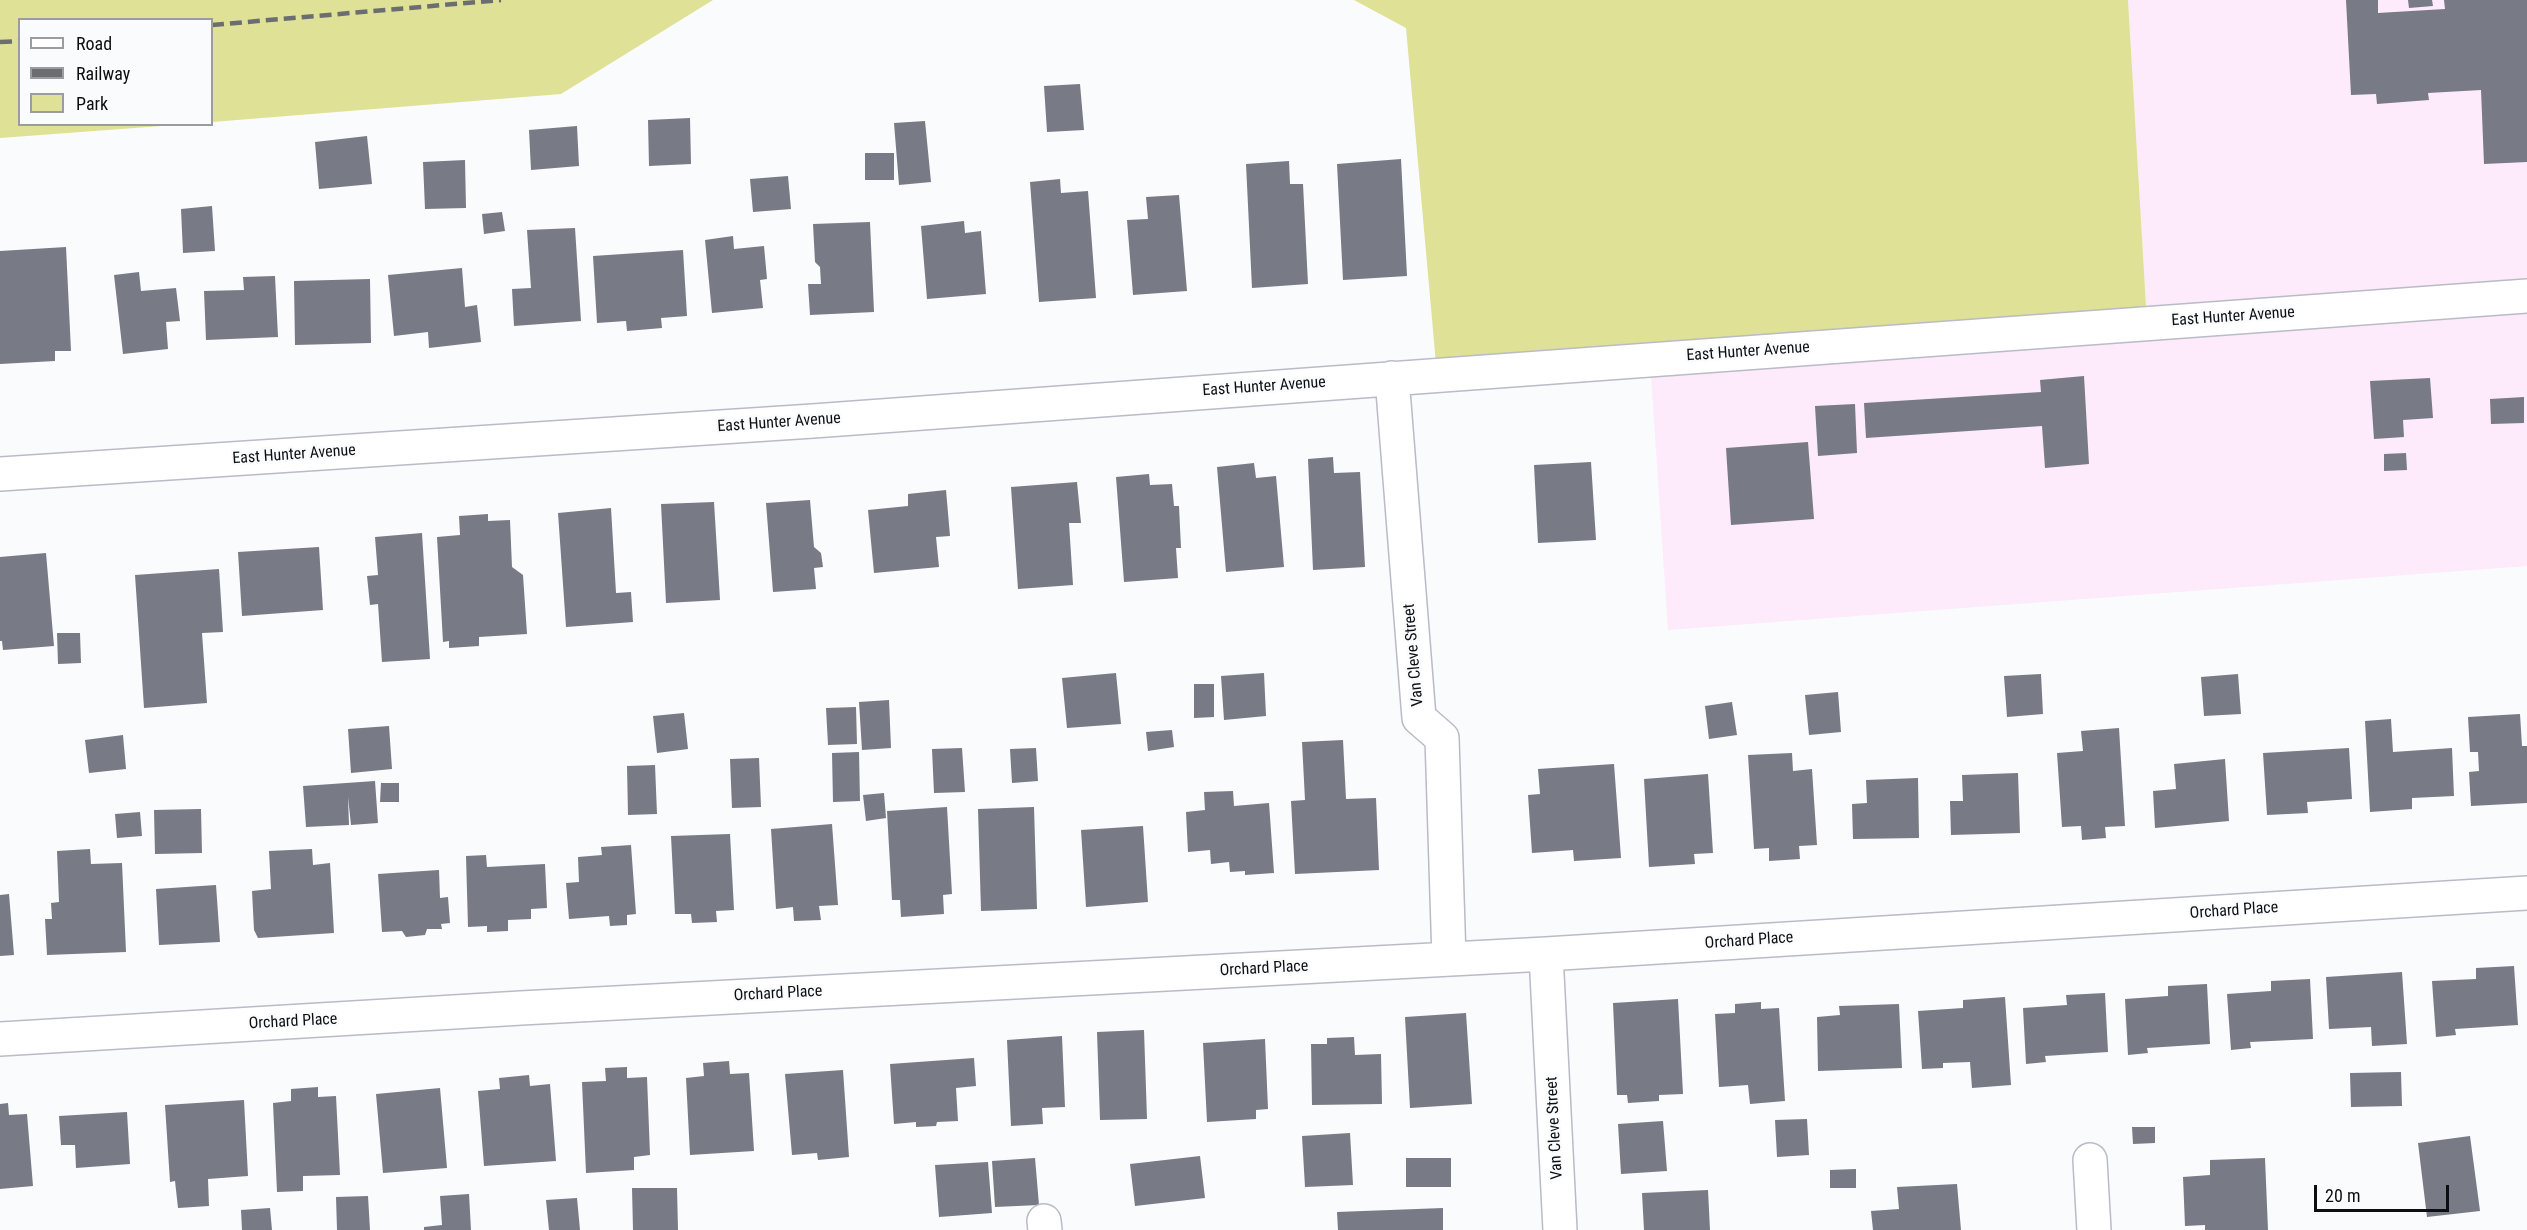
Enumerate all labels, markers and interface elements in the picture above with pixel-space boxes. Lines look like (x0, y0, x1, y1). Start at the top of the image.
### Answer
legend (18, 18, 213, 126)
text: Road (76, 33, 112, 54)
text: Railway (76, 63, 130, 84)
text: Park (76, 93, 108, 114)
street label: East Hunter Avenue (2171, 303, 2295, 331)
street label: East Hunter Avenue (1686, 338, 1810, 366)
street label: East Hunter Avenue (1202, 373, 1326, 401)
street label: East Hunter Avenue (717, 409, 841, 437)
street label: East Hunter Avenue (232, 441, 356, 469)
street label: Van Cleve Street (1400, 603, 1428, 707)
street label: Orchard Place (2189, 898, 2279, 924)
street label: Orchard Place (1704, 928, 1794, 954)
street label: Orchard Place (1219, 957, 1309, 981)
street label: Orchard Place (733, 982, 823, 1006)
street label: Orchard Place (248, 1010, 338, 1034)
street label: Van Cleve Street (1543, 1076, 1567, 1180)
scale bar (2317, 1173, 2452, 1211)
text: 20 m (2325, 1185, 2360, 1206)

